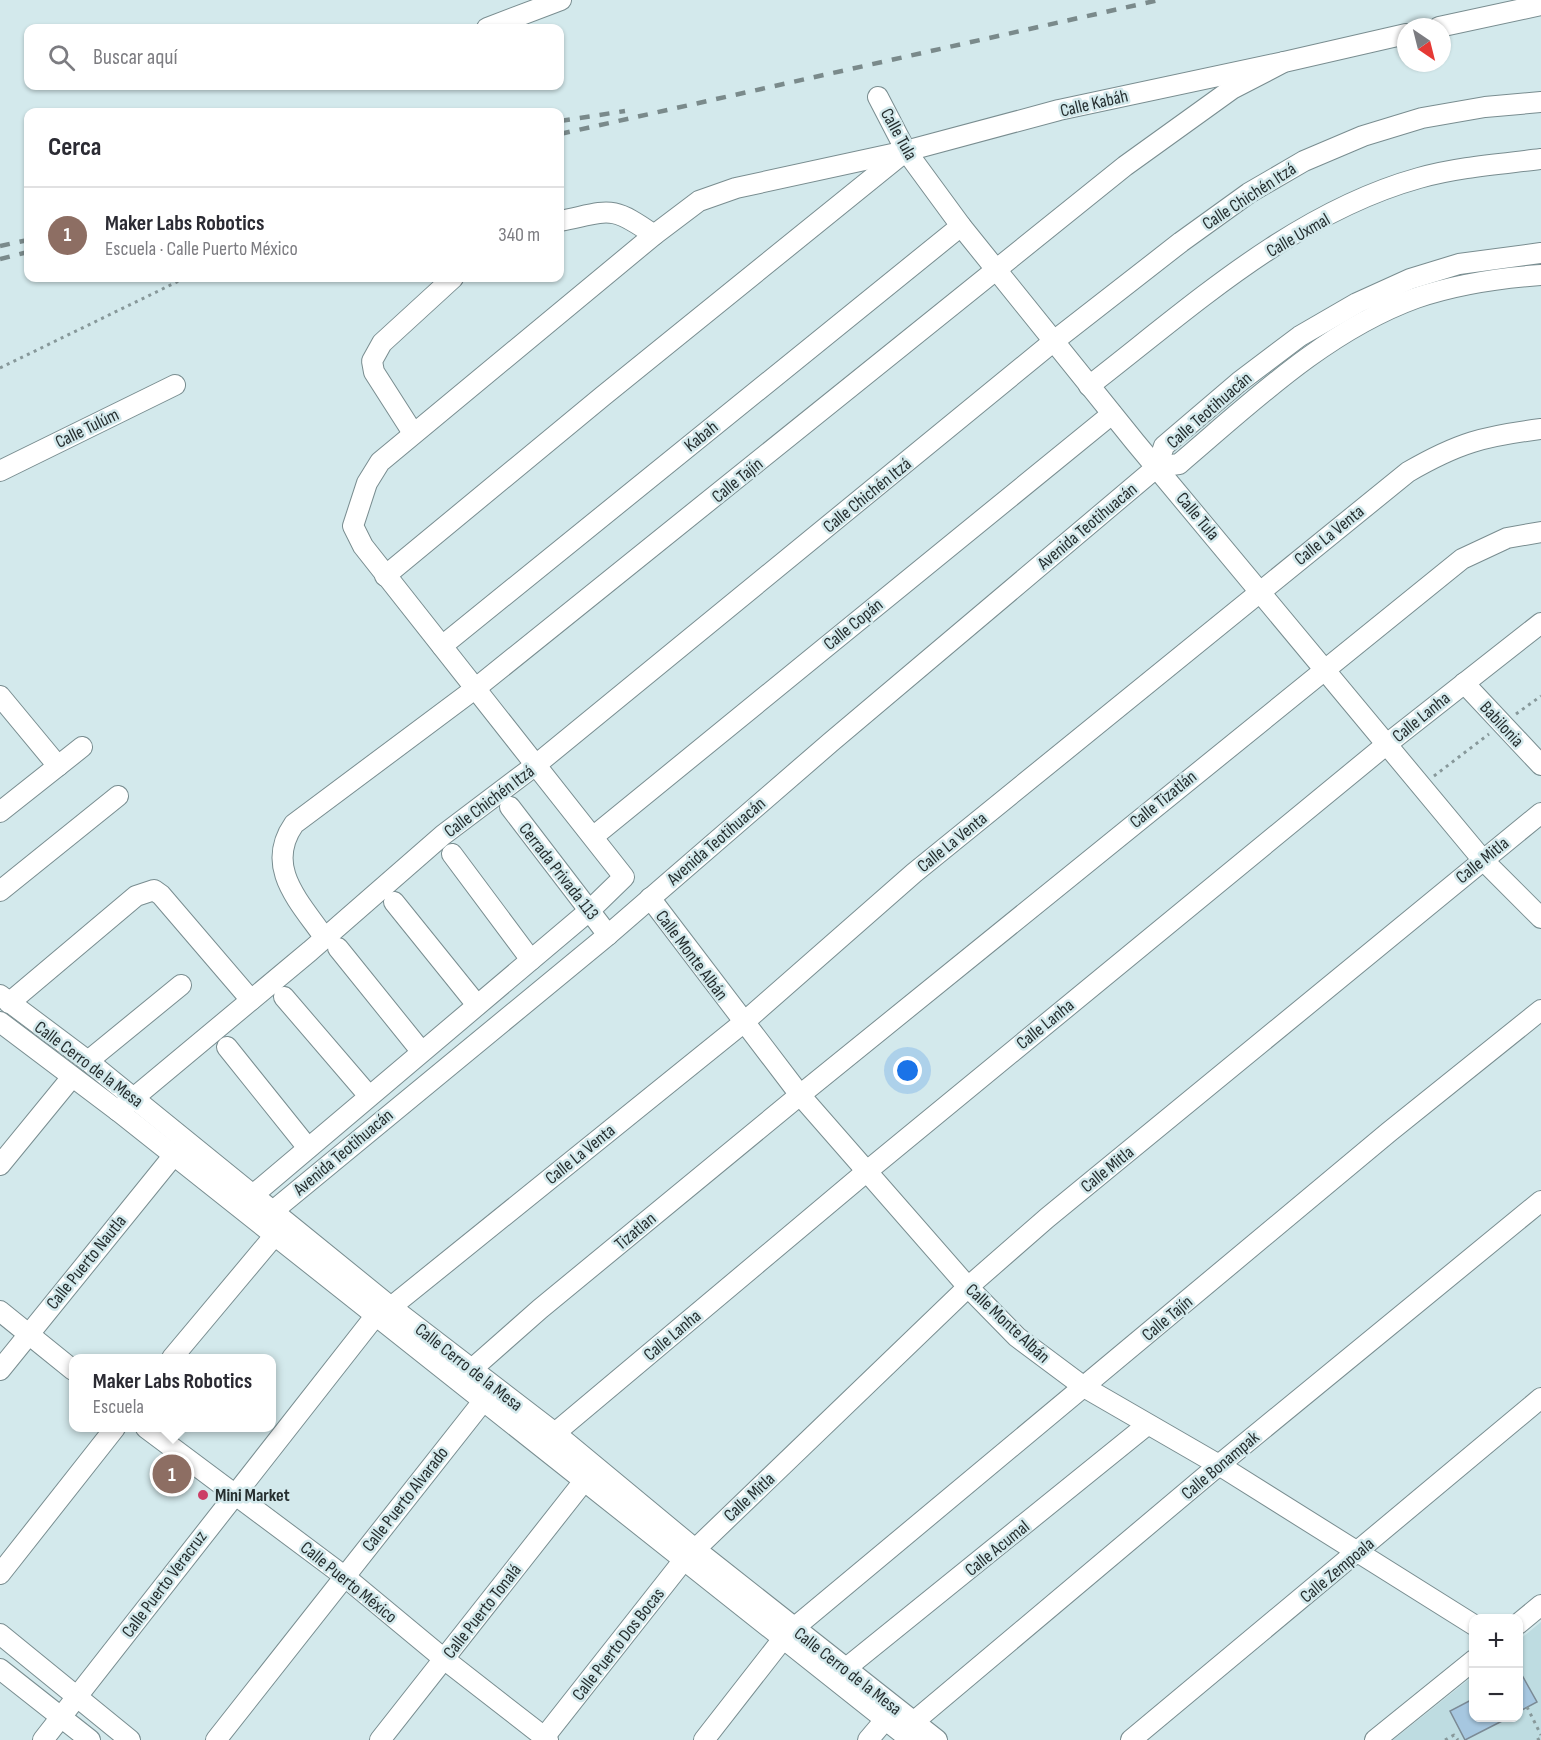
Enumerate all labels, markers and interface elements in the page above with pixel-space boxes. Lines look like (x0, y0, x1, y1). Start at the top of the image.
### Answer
north arrow (1397, 18, 1451, 72)
search box (24, 24, 564, 90)
icon: search (45, 41, 78, 74)
text: Buscar aquí (93, 44, 178, 71)
street label: Calle Kabáh (1058, 85, 1130, 122)
street label: Calle Tula (876, 105, 921, 164)
text: Cerca (48, 132, 101, 163)
street label: Calle Chichén Itzá (1199, 158, 1300, 234)
street label: Calle Uxmal (1263, 209, 1334, 262)
text: Maker Labs Robotics (105, 210, 264, 237)
text: 1 (64, 223, 71, 247)
text: 340 m (498, 223, 540, 247)
text: Escuela · Calle Puerto México (105, 237, 298, 261)
street label: Calle Teotihuacán (1163, 368, 1256, 453)
street label: Calle Tulúm (52, 404, 122, 453)
street label: Kabah (680, 417, 722, 456)
street label: Calle Chichén Itzá (819, 453, 916, 537)
street label: Calle Tajín (708, 454, 767, 507)
street label: Avenida Teotihuacán (1033, 479, 1141, 575)
street label: Calle Tula (1172, 488, 1224, 545)
street label: Calle La Venta (1290, 501, 1368, 570)
street label: Calle Copán (819, 594, 887, 655)
street label: Calle Lanha (1388, 688, 1454, 747)
street label: Babilonia (1475, 697, 1528, 752)
street label: Calle Chichén Itzá (440, 761, 539, 842)
street label: Calle Tizatlán (1126, 766, 1201, 833)
street label: Avenida Teotihuacán (662, 793, 770, 890)
street label: Calle La Venta (913, 808, 991, 877)
street label: Cerrada Privada 113 (514, 819, 603, 924)
street label: Calle Mitla (1452, 833, 1513, 888)
street label: Calle Monte Albán (651, 906, 732, 1004)
street label: Calle Lanha (1012, 995, 1078, 1054)
street label: Calle Cerro de la Mesa (30, 1017, 147, 1112)
your location (893, 1056, 922, 1085)
street label: Avenida Teotihuacán (289, 1105, 397, 1201)
street label: Calle La Venta (541, 1120, 619, 1189)
street label: Calle Mitla (1077, 1142, 1138, 1197)
street label: Tizatlan (610, 1208, 660, 1255)
street label: Calle Puerto Nautla (42, 1211, 131, 1314)
street label: Calle Monte Albán (961, 1279, 1054, 1368)
street label: Calle Tajín (1138, 1291, 1197, 1346)
street label: Calle Lanha (639, 1305, 705, 1365)
street label: Calle Cerro de la Mesa (411, 1319, 527, 1416)
popup (69, 1354, 276, 1432)
text: Maker Labs Robotics (93, 1368, 252, 1395)
text: Escuela (93, 1395, 144, 1419)
street label: Calle Bonampak (1177, 1427, 1264, 1504)
street label: Calle Puerto Alvarado (358, 1443, 453, 1556)
pin: 1 (152, 1452, 192, 1496)
street label: Calle Mitla (720, 1469, 779, 1526)
place label: Mini Market (215, 1485, 290, 1506)
marker: Mini Market (196, 1488, 210, 1502)
street label: Calle Acumal (961, 1516, 1034, 1581)
street label: Calle Puerto Veracruz (117, 1526, 212, 1642)
street label: Calle Zempoala (1296, 1533, 1379, 1607)
street label: Calle Puerto México (296, 1537, 401, 1628)
street label: Calle Puerto Tonalá (439, 1560, 526, 1663)
street label: Calle Puerto Dos Bocas (568, 1584, 669, 1705)
map controls (1469, 1614, 1523, 1722)
button: + (1469, 1614, 1523, 1668)
street label: Calle Cerro de la Mesa (790, 1623, 906, 1720)
button: − (1469, 1668, 1523, 1722)

